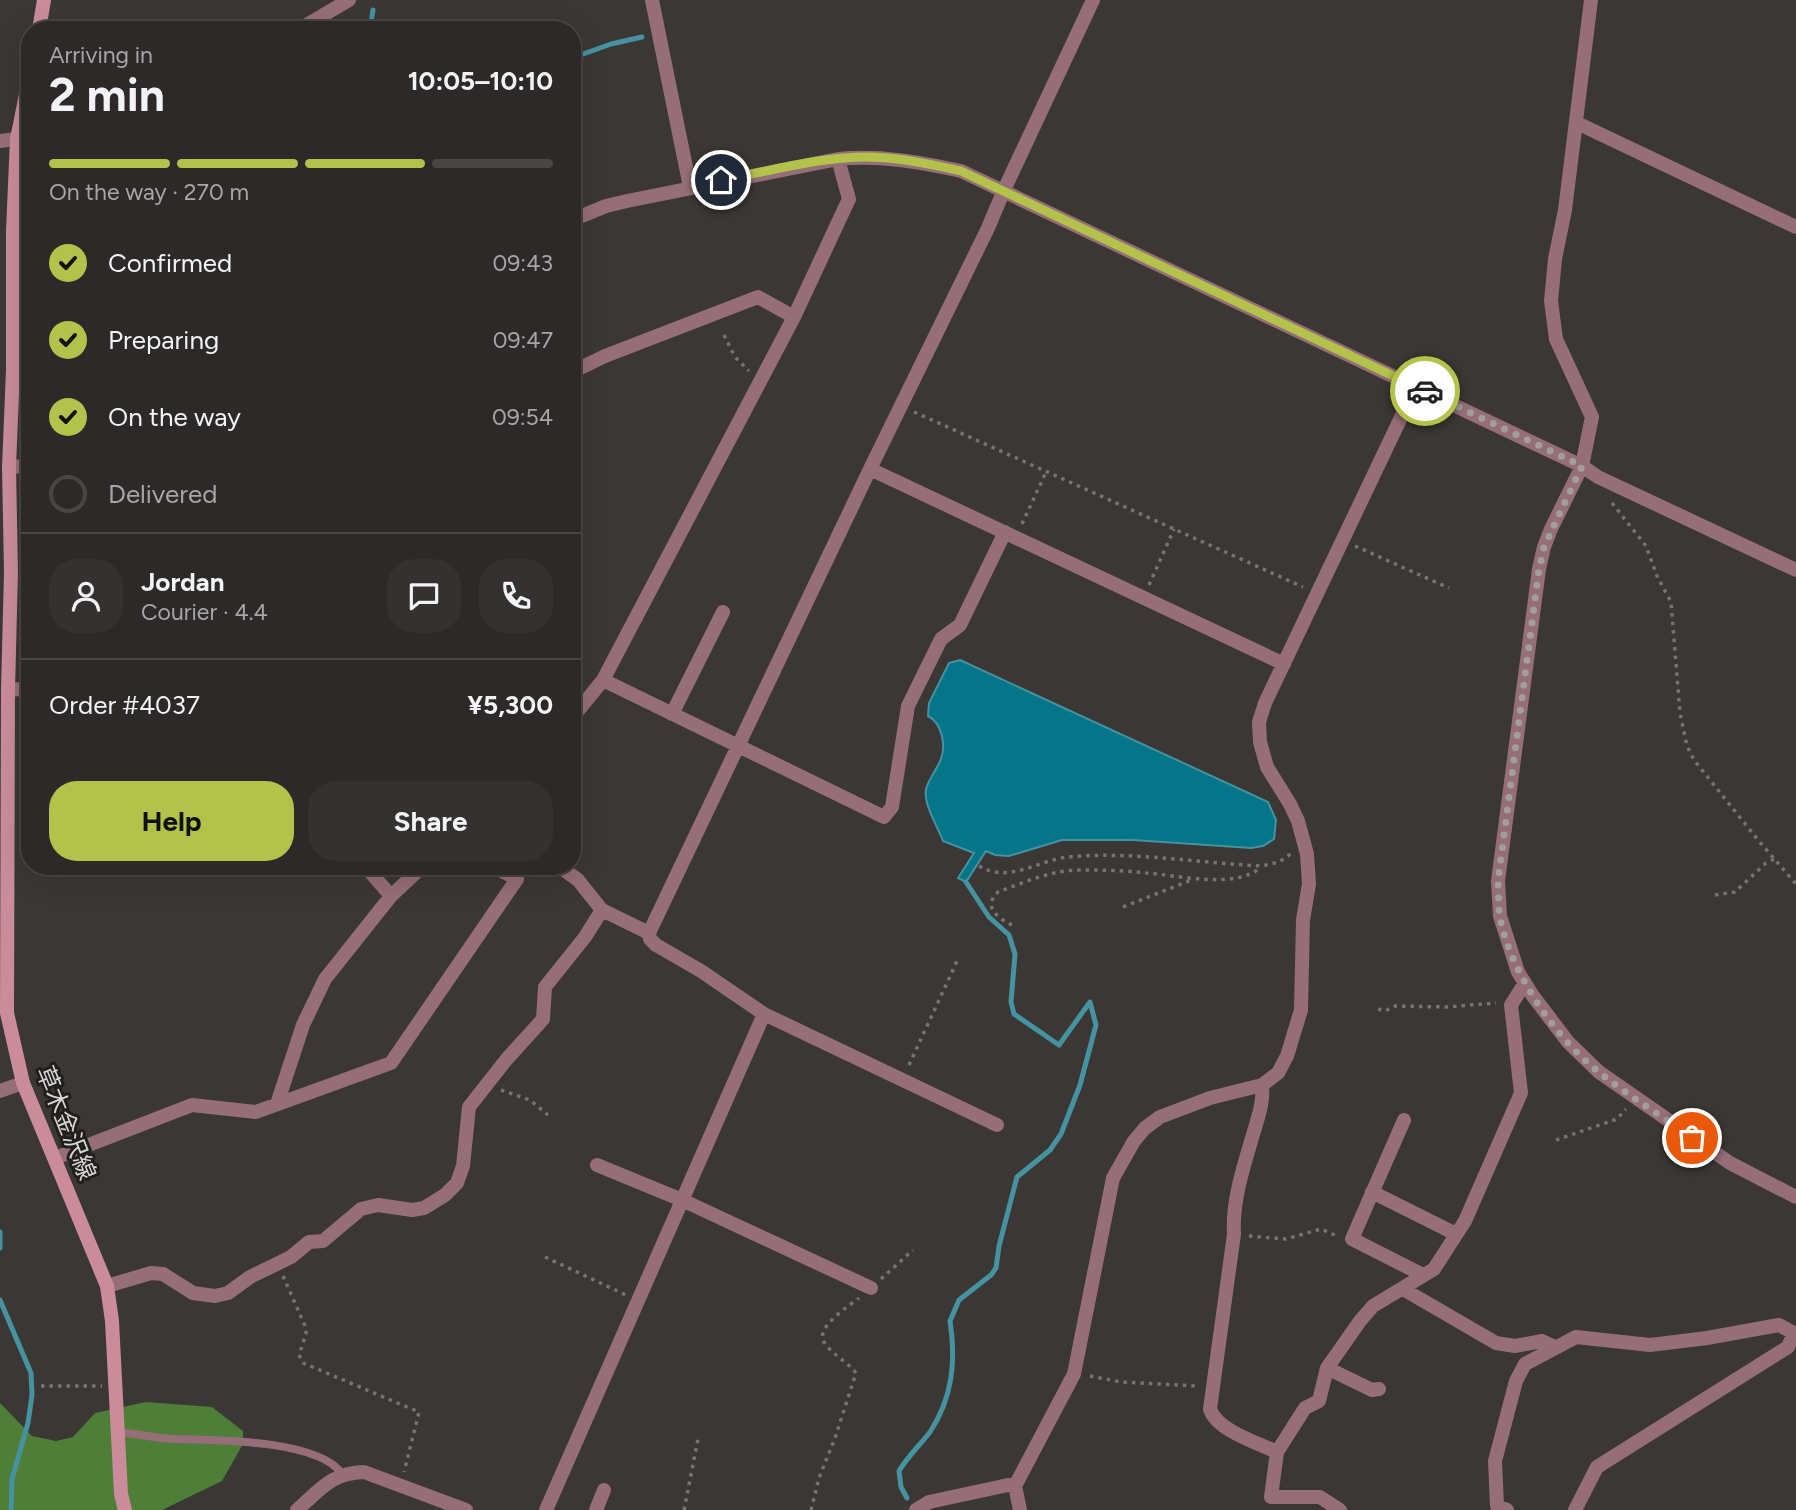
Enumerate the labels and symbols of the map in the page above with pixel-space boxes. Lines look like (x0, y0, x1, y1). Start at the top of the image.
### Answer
pin (691, 150, 751, 210)
courier (1390, 356, 1460, 426)
street label: 草木金沢線 (31, 1062, 102, 1184)
pin (1662, 1108, 1722, 1168)

